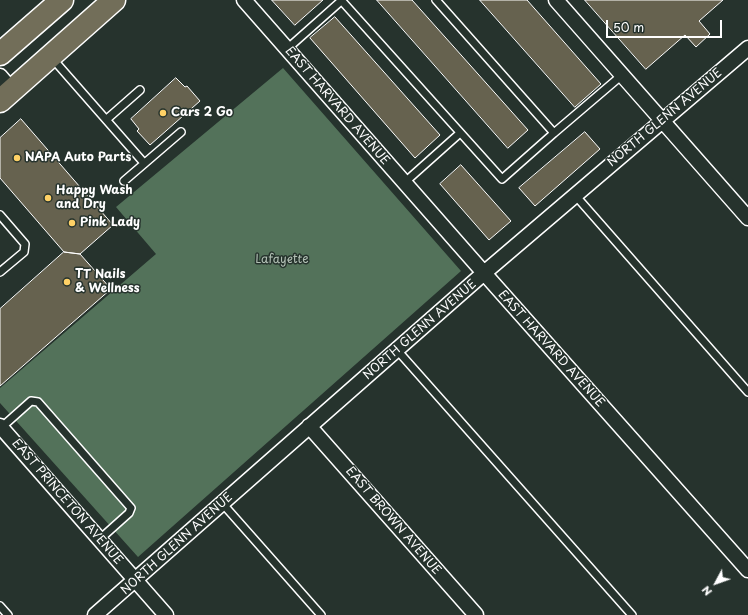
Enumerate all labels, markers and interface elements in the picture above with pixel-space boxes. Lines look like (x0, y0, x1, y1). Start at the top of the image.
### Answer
scale bar (608, 12, 724, 38)
text: 50 m (613, 18, 644, 36)
street label: EAST HARVARD AVENUE (282, 44, 392, 168)
street label: NORTH GLENN AVENUE (605, 66, 725, 170)
place label: Cars 2 Go (171, 106, 233, 120)
marker: Cars 2 Go (158, 108, 168, 118)
place label: NAPA Auto Parts (25, 151, 131, 165)
marker: NAPA Auto Parts (12, 153, 22, 163)
place label: Happy Wash and Dry (56, 184, 133, 212)
marker: Happy Wash and Dry (43, 193, 53, 203)
place label: Pink Lady (80, 216, 140, 230)
marker: Pink Lady (67, 218, 77, 228)
park label: Lafayette (255, 253, 309, 267)
place label: TT Nails & Wellness (75, 268, 140, 296)
marker: TT Nails & Wellness (62, 277, 72, 287)
street label: NORTH GLENN AVENUE (361, 277, 479, 383)
street label: EAST HARVARD AVENUE (495, 288, 607, 410)
street label: EAST PRINCETON AVENUE (9, 436, 125, 568)
street label: EAST BROWN AVENUE (342, 464, 444, 578)
street label: NORTH GLENN AVENUE (118, 490, 236, 598)
north arrow (696, 563, 736, 603)
text: N (697, 582, 716, 600)

